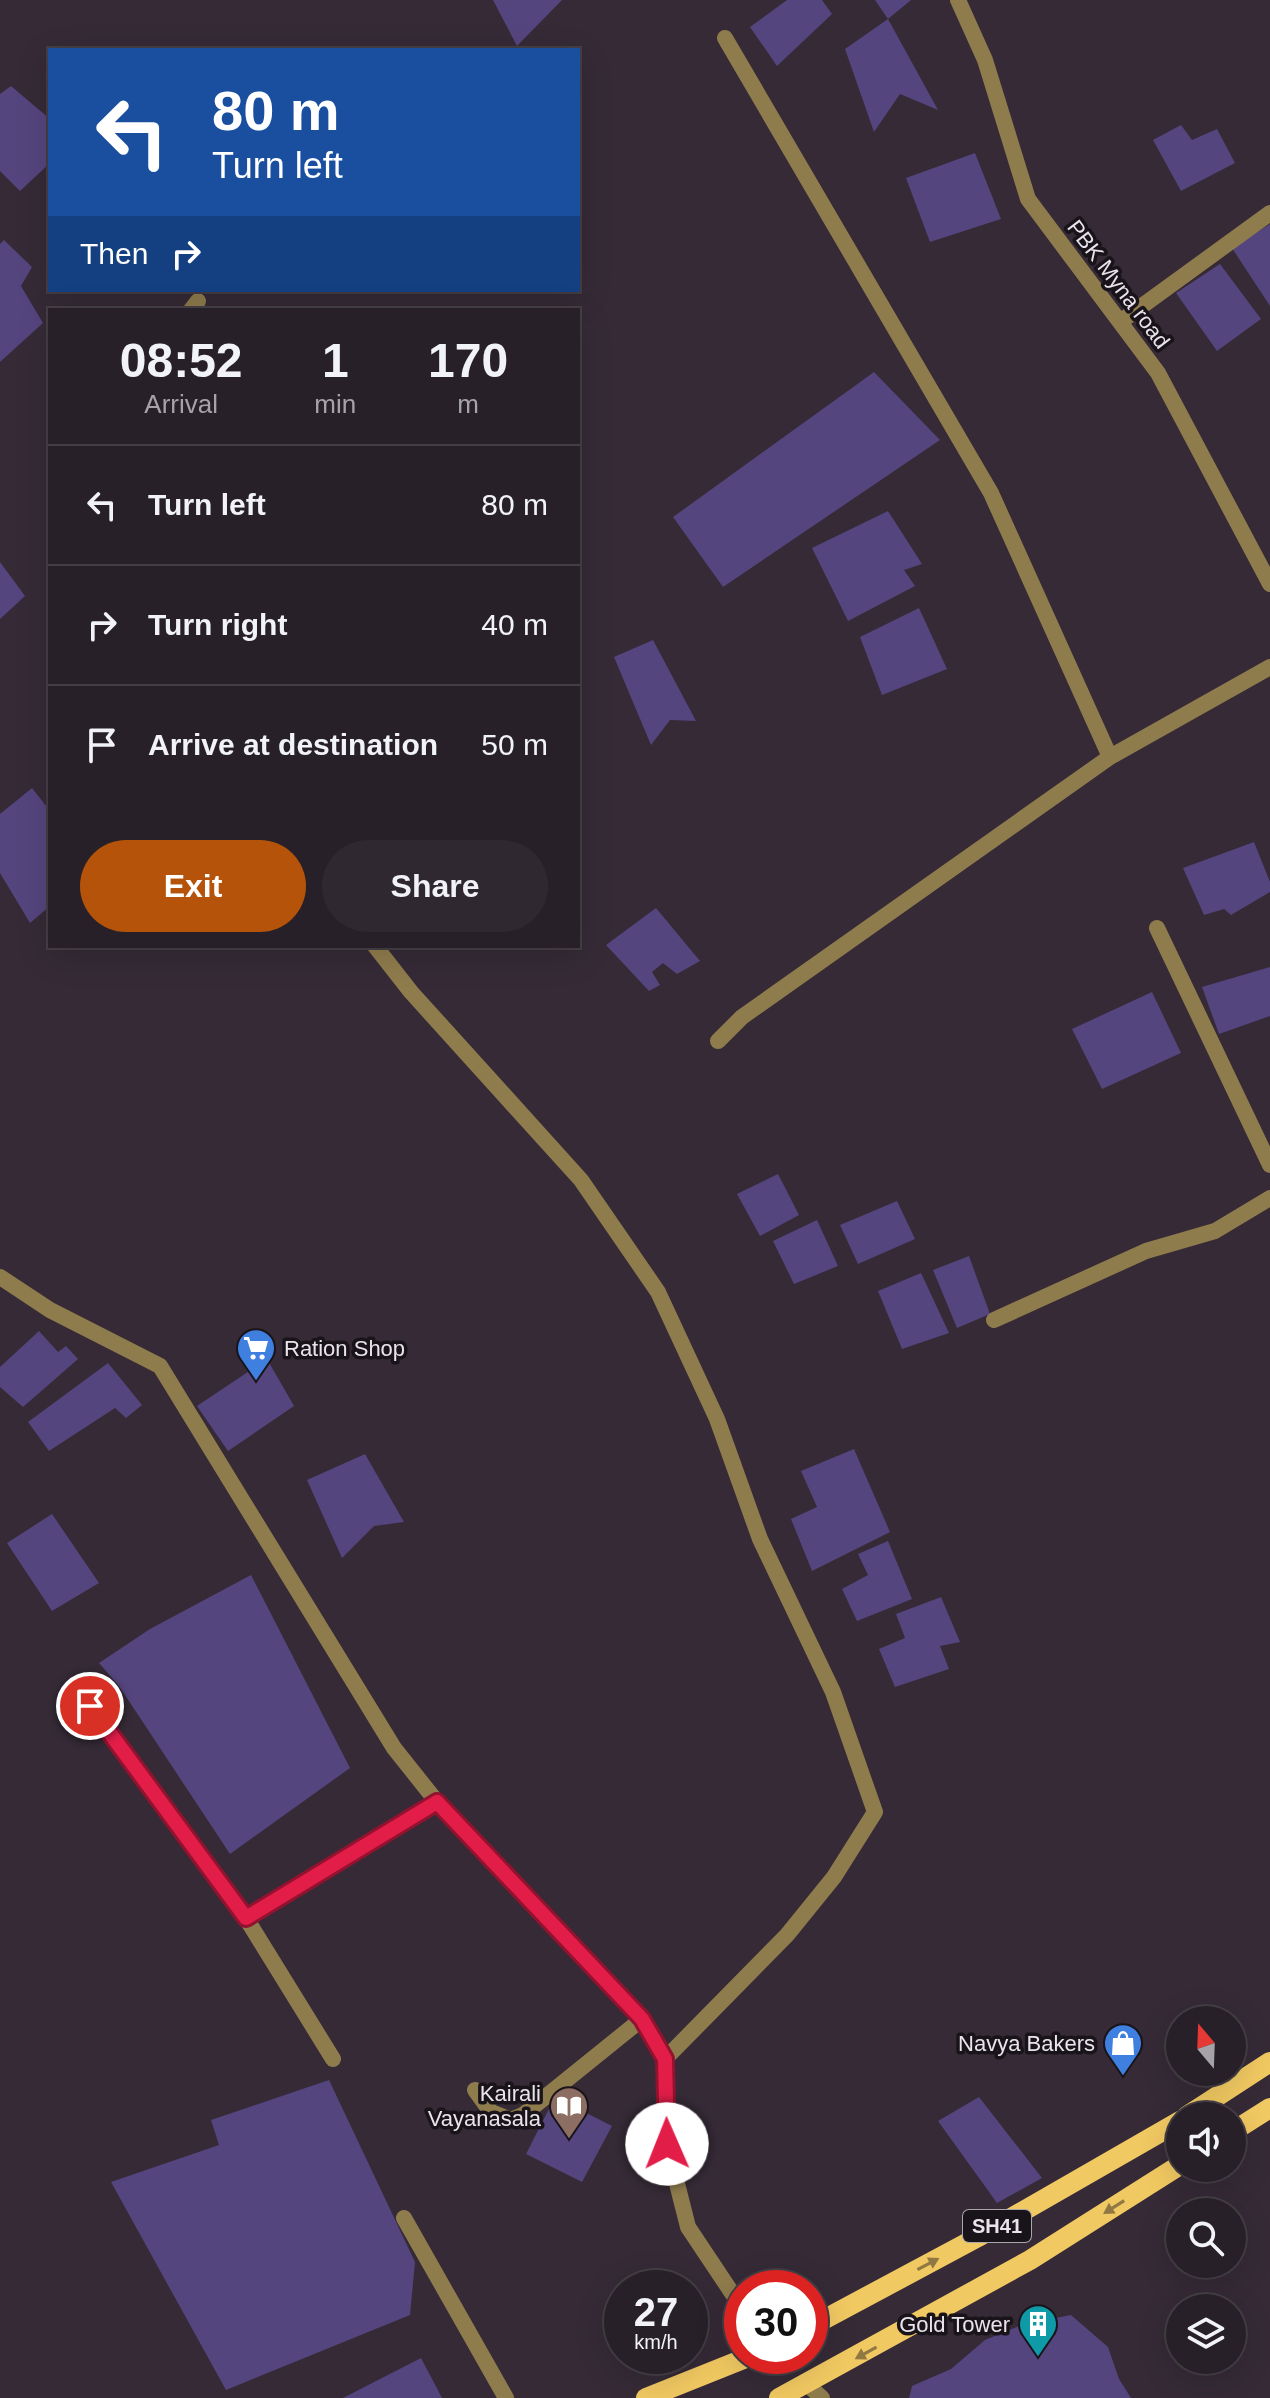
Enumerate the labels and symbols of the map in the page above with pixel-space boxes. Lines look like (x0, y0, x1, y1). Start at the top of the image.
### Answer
street label: PBK Myna road (1062, 215, 1175, 353)
supermarket icon: Ration Shop (235, 1327, 277, 1382)
place label: Ration Shop (284, 1336, 405, 1361)
pin (56, 1672, 124, 1740)
north arrow (1166, 2006, 1246, 2086)
shop icon: Navya Bakers (1102, 2022, 1144, 2077)
place label: Navya Bakers (958, 2031, 1095, 2056)
place label: Kairali Vayanasala (428, 2081, 542, 2131)
library icon: Kairali Vayanasala (548, 2085, 590, 2140)
position arrow (625, 2102, 709, 2186)
one-way arrow (1103, 2199, 1125, 2213)
road number: SH41 (963, 2210, 1031, 2242)
one-way arrow (917, 2257, 940, 2270)
speed limit sign: 30 (724, 2270, 828, 2374)
building icon: Gold Tower (1017, 2303, 1059, 2358)
place label: Gold Tower (899, 2312, 1010, 2337)
one-way arrow (855, 2345, 877, 2359)

